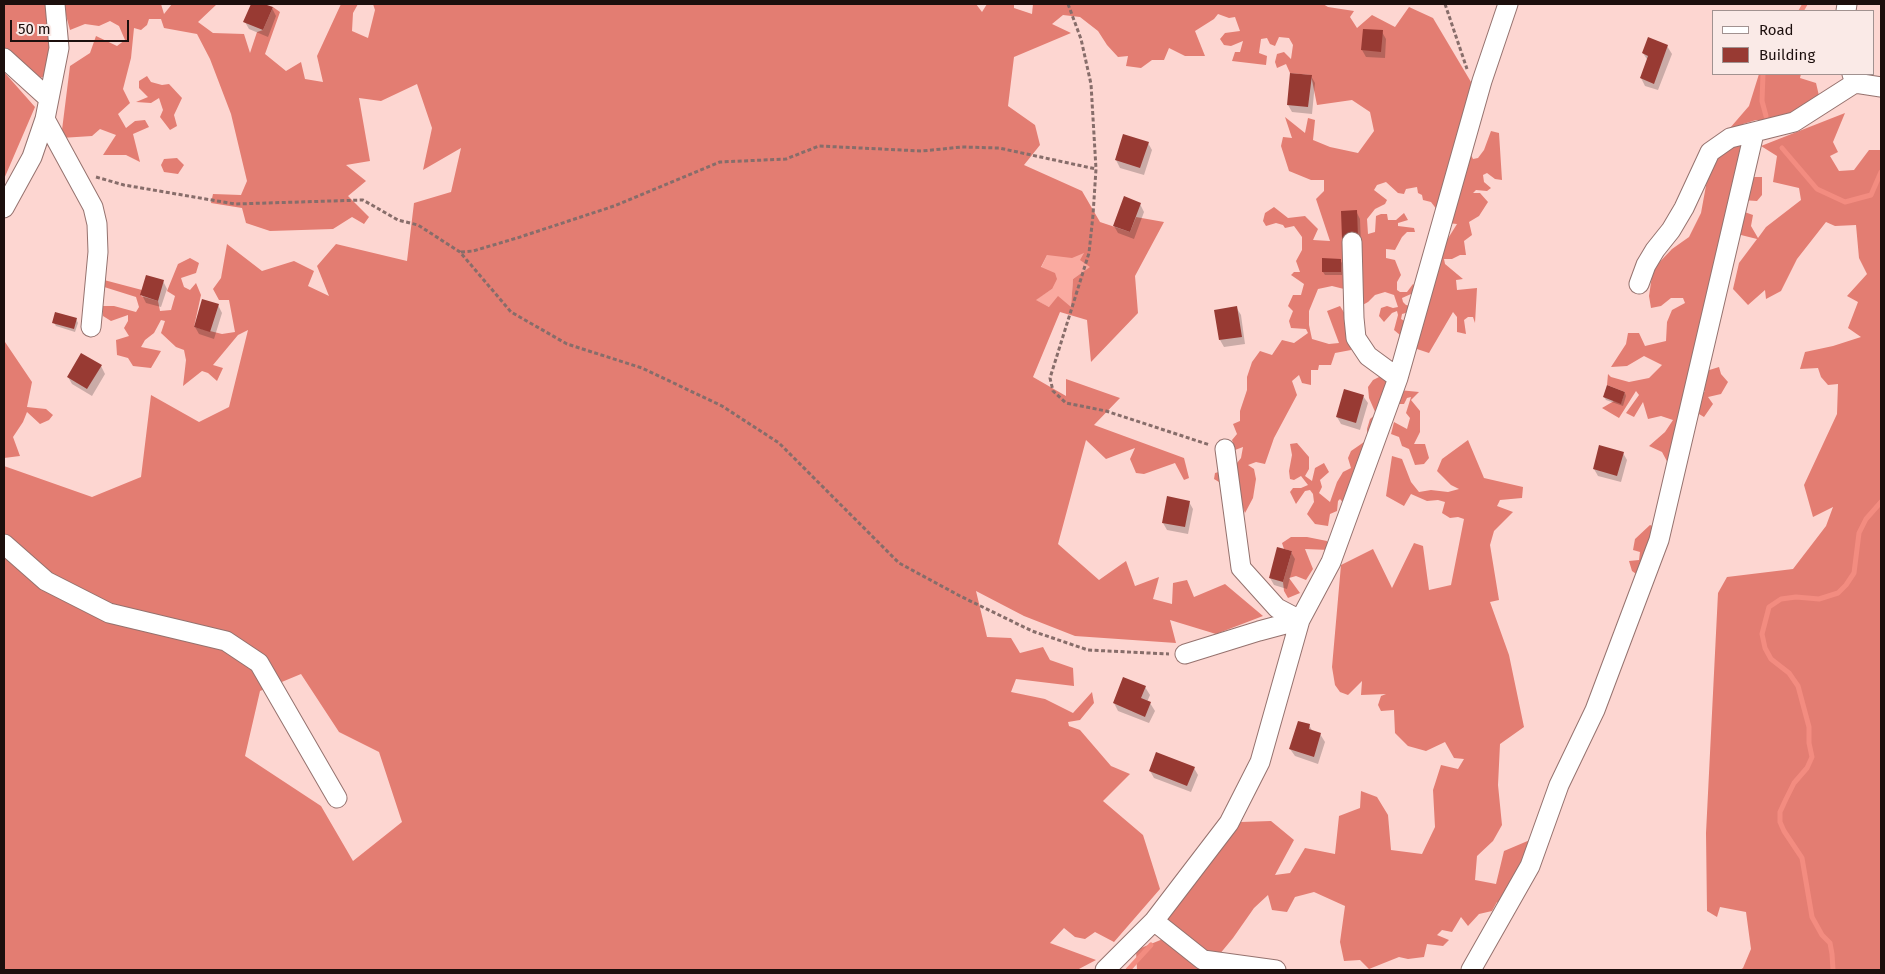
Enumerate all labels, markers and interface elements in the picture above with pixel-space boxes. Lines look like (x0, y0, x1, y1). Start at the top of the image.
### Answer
scale bar (12, 10, 131, 42)
legend (1712, 10, 1875, 75)
text: 50 m (18, 20, 51, 38)
text: Road (1759, 21, 1794, 39)
text: Building (1759, 46, 1815, 64)

